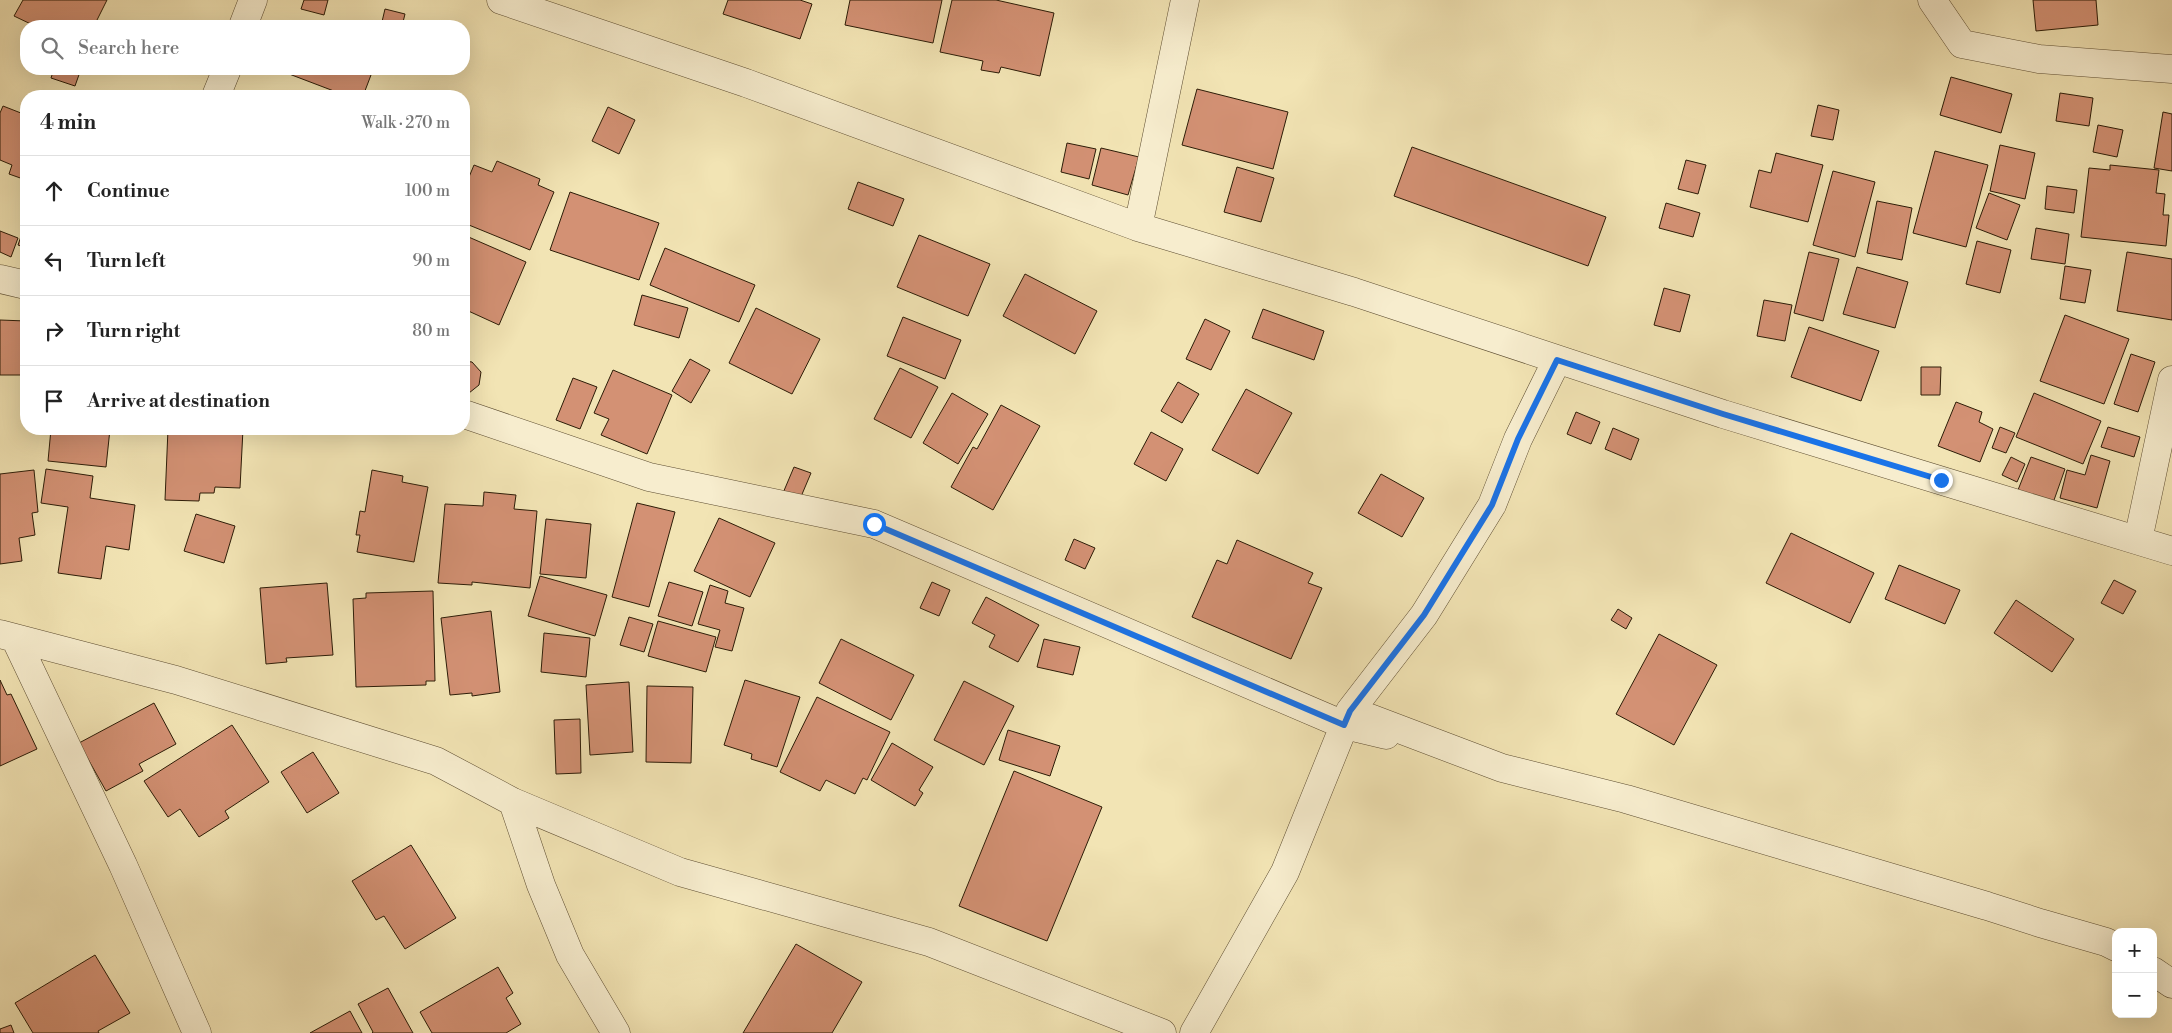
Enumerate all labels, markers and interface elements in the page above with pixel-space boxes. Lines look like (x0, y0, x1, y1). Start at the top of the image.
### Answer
search box (20, 20, 470, 75)
icon: search (38, 34, 66, 62)
text: Search here (78, 36, 179, 60)
text: 4 min (40, 110, 96, 136)
text: Walk · 270 m (361, 113, 450, 133)
icon: ahead (40, 177, 68, 205)
text: Continue (87, 179, 170, 203)
text: 100 m (405, 181, 450, 201)
icon: left (40, 247, 68, 275)
text: Turn left (87, 249, 166, 273)
text: 90 m (412, 251, 450, 271)
icon: right (40, 317, 68, 345)
text: Turn right (87, 319, 180, 343)
text: 80 m (412, 321, 450, 341)
icon: arrive (40, 387, 68, 415)
text: Arrive at destination (87, 389, 270, 413)
route end (1930, 469, 1953, 492)
route start (863, 513, 886, 536)
map controls (2112, 928, 2157, 1018)
button: + (2112, 928, 2157, 973)
button: − (2112, 973, 2157, 1018)

